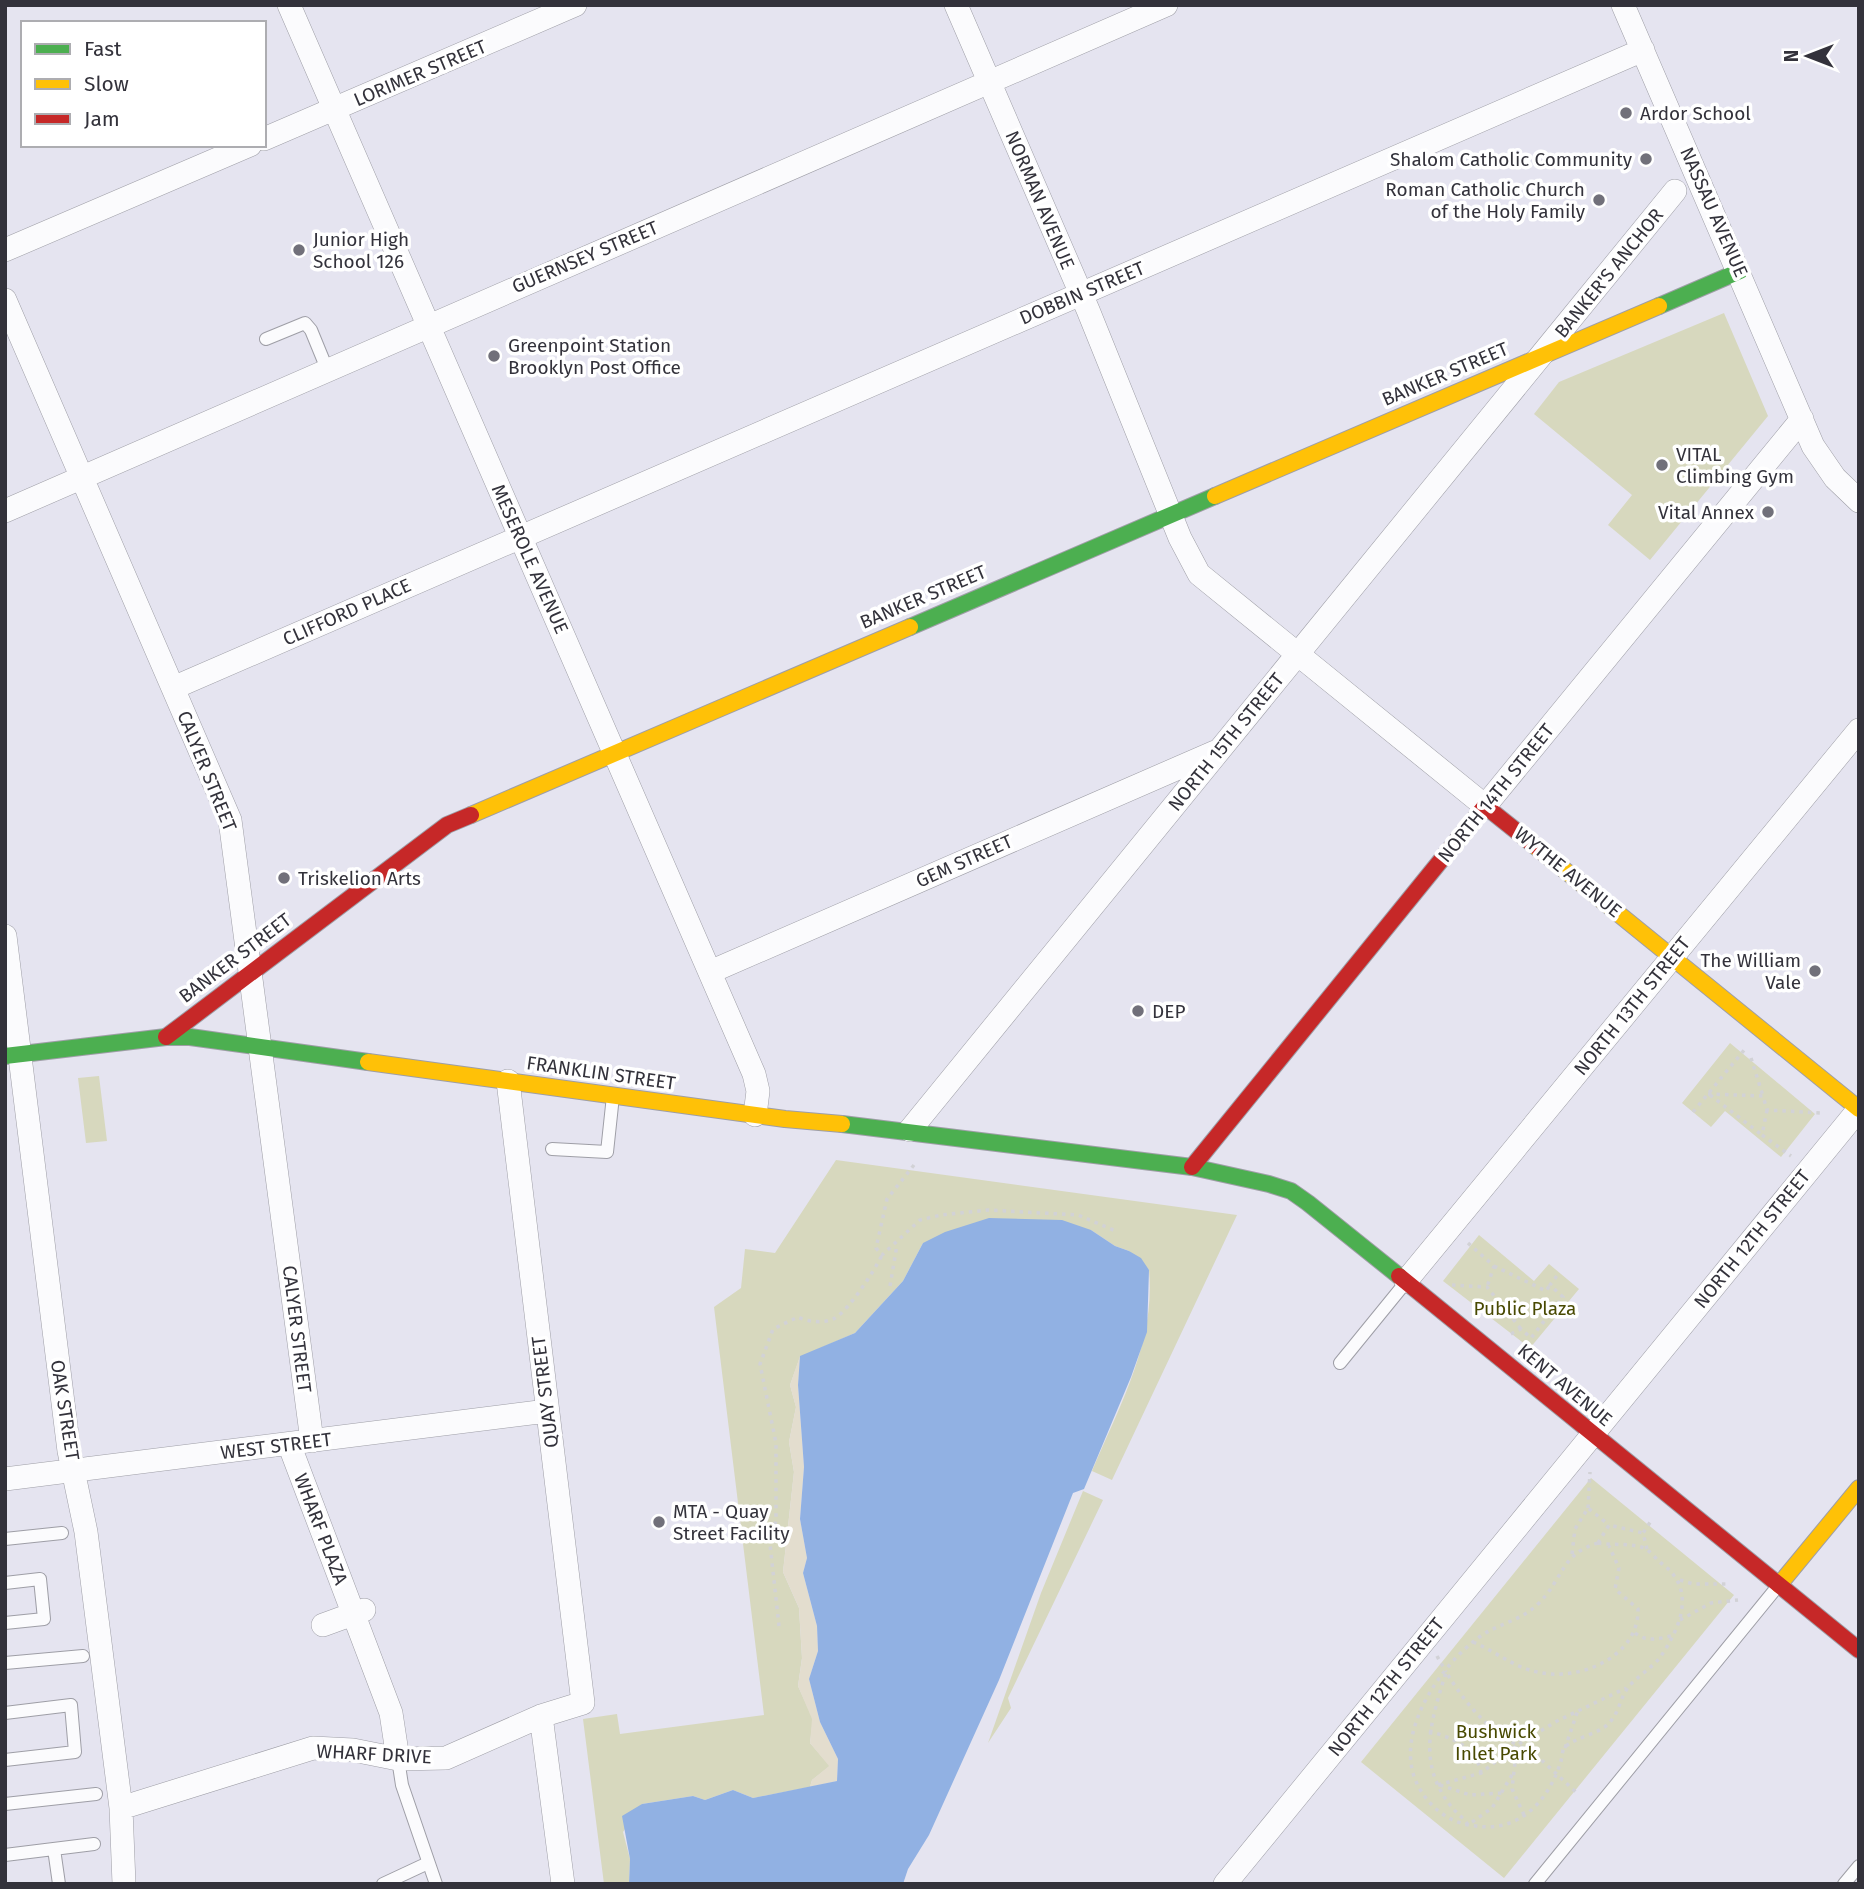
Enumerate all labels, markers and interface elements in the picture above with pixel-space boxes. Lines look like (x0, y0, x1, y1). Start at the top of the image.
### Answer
legend (21, 21, 266, 147)
north arrow (1773, 21, 1843, 91)
street label: LORIMER STREET (350, 35, 490, 111)
text: Fast (84, 36, 122, 62)
text: N (1780, 50, 1803, 62)
text: Slow (84, 71, 129, 97)
place label: Ardor School (1640, 102, 1751, 125)
marker: Ardor School (1618, 105, 1634, 121)
text: Jam (84, 106, 120, 132)
street label: NORMAN AVENUE (1000, 127, 1080, 273)
street label: NASSAU AVENUE (1675, 144, 1753, 280)
place label: Shalom Catholic Community (1390, 148, 1633, 171)
marker: Shalom Catholic Community (1638, 151, 1654, 167)
place label: Roman Catholic Church of the Holy Family (1385, 178, 1586, 223)
marker: Roman Catholic Church of the Holy Family (1591, 192, 1607, 208)
street label: BANKER'S ANCHOR (1550, 203, 1669, 342)
street label: GUERNSEY STREET (508, 216, 662, 298)
place label: Junior High School 126 (313, 228, 409, 273)
marker: Junior High School 126 (291, 242, 307, 258)
street label: DOBBIN STREET (1016, 256, 1148, 330)
place label: Greenpoint Station Brooklyn Post Office (508, 334, 681, 379)
street label: BANKER STREET (1379, 337, 1512, 411)
marker: Greenpoint Station Brooklyn Post Office (486, 348, 502, 364)
place label: VITAL Climbing Gym (1676, 443, 1794, 488)
marker: VITAL Climbing Gym (1654, 457, 1670, 473)
street label: MESEROLE AVENUE (487, 481, 573, 637)
place label: Vital Annex (1658, 501, 1755, 524)
marker: Vital Annex (1760, 504, 1776, 520)
street label: BANKER STREET (857, 560, 990, 634)
street label: CLIFFORD PLACE (279, 573, 415, 651)
street label: NORTH 15TH STREET (1163, 668, 1289, 816)
street label: CALYER STREET (172, 707, 242, 835)
street label: NORTH 14TH STREET (1433, 719, 1559, 867)
street label: WYTHE AVENUE (1510, 822, 1626, 922)
street label: GEM STREET (912, 829, 1016, 893)
place label: Triskelion Arts (298, 867, 421, 890)
marker: Triskelion Arts (276, 870, 292, 886)
street label: BANKER STREET (174, 908, 296, 1008)
street label: NORTH 13TH STREET (1569, 932, 1695, 1080)
place label: The William Vale (1700, 949, 1801, 994)
marker: The William Vale (1807, 963, 1823, 979)
place label: DEP (1152, 1000, 1185, 1023)
marker: DEP (1130, 1003, 1146, 1019)
street label: FRANKLIN STREET (525, 1051, 677, 1095)
street label: NORTH 12TH STREET (1689, 1165, 1815, 1313)
street label: CALYER STREET (278, 1264, 316, 1394)
park label: Public Plaza (1474, 1297, 1576, 1320)
street label: QUAY STREET (527, 1335, 563, 1449)
street label: KENT AVENUE (1513, 1339, 1617, 1431)
street label: OAK STREET (46, 1358, 84, 1462)
street label: WEST STREET (219, 1428, 333, 1464)
street label: WHARF PLAZA (289, 1470, 353, 1588)
place label: MTA - Quay Street Facility (673, 1500, 790, 1545)
marker: MTA - Quay Street Facility (651, 1514, 667, 1530)
street label: NORTH 12TH STREET (1323, 1613, 1449, 1761)
park label: Bushwick Inlet Park (1455, 1720, 1537, 1765)
street label: WHARF DRIVE (316, 1739, 432, 1769)

